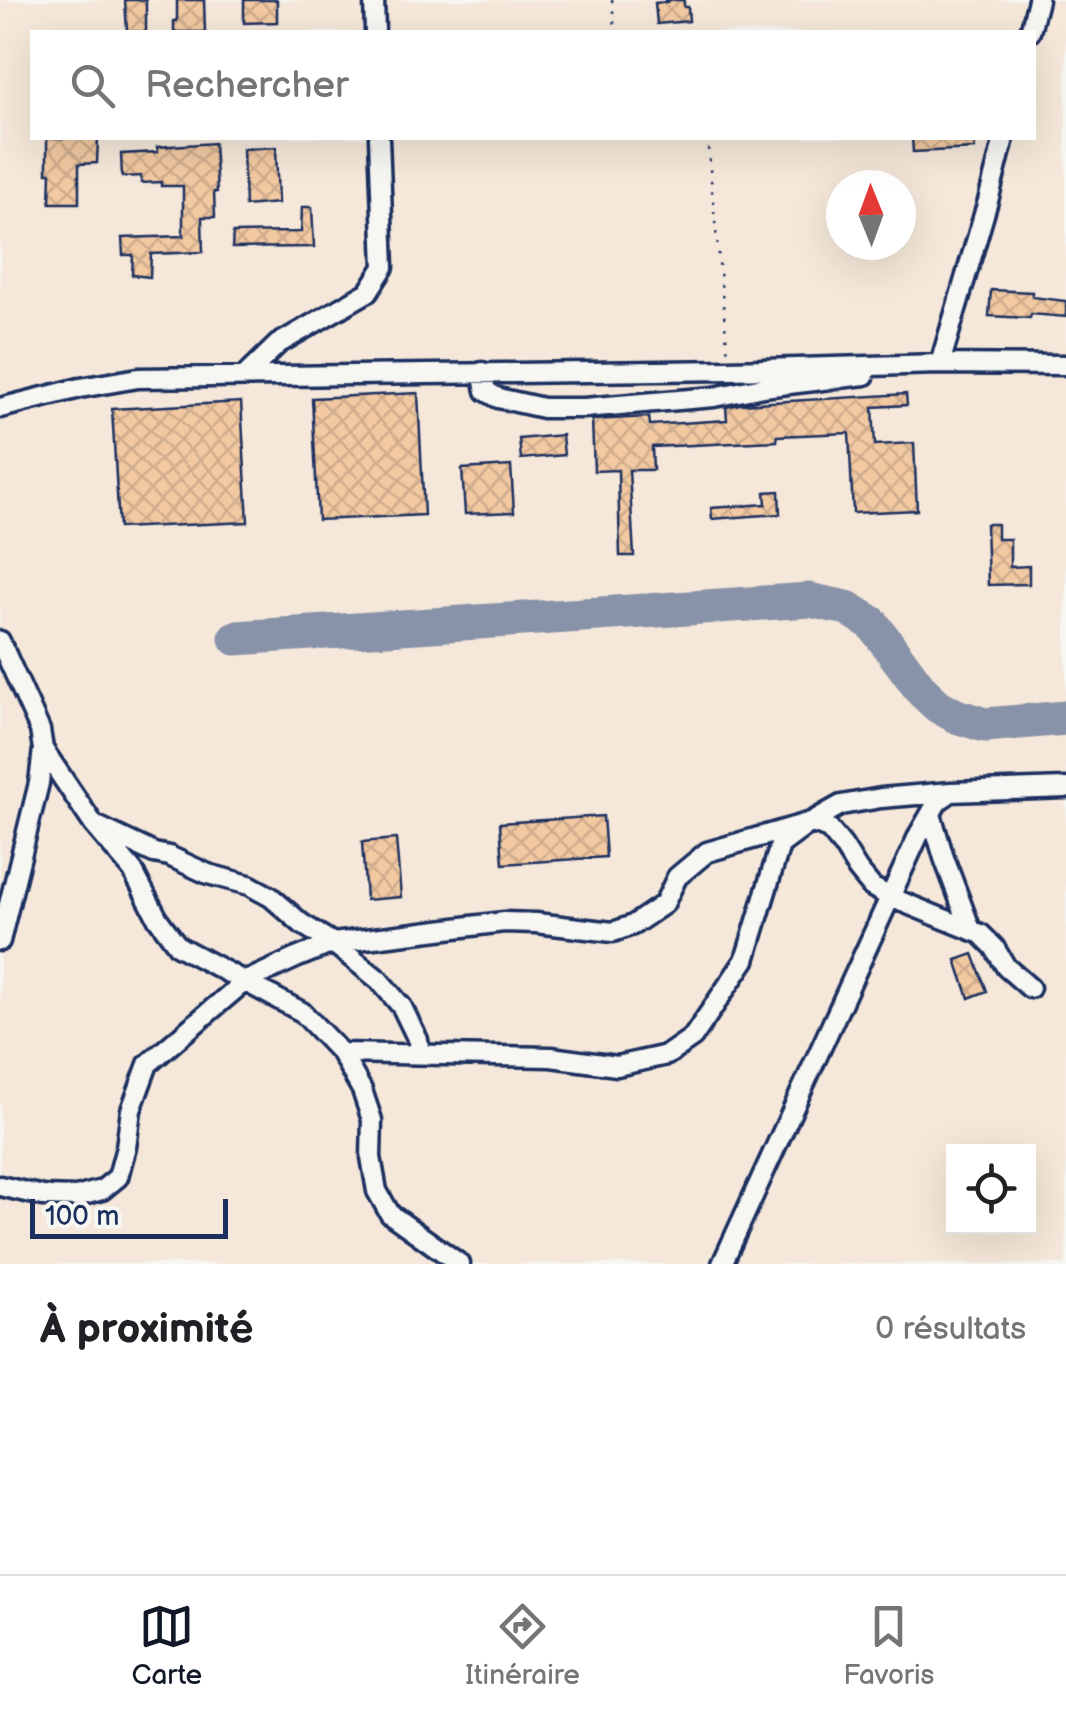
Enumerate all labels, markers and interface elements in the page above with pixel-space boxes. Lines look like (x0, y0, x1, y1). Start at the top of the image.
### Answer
search box (30, 30, 1036, 140)
icon: search (65, 58, 120, 113)
text: Rechercher (145, 63, 349, 108)
north arrow (826, 170, 916, 260)
map controls (946, 1144, 1036, 1234)
button: locate (946, 1144, 1036, 1234)
scale bar (30, 1194, 228, 1238)
text: 100 m (45, 1200, 119, 1233)
text: À proximité (40, 1304, 253, 1355)
text: 0 résultats (875, 1310, 1026, 1349)
tab: Carte (132, 1599, 202, 1692)
tab: Itinéraire (465, 1599, 580, 1692)
tab: Favoris (843, 1599, 934, 1692)

